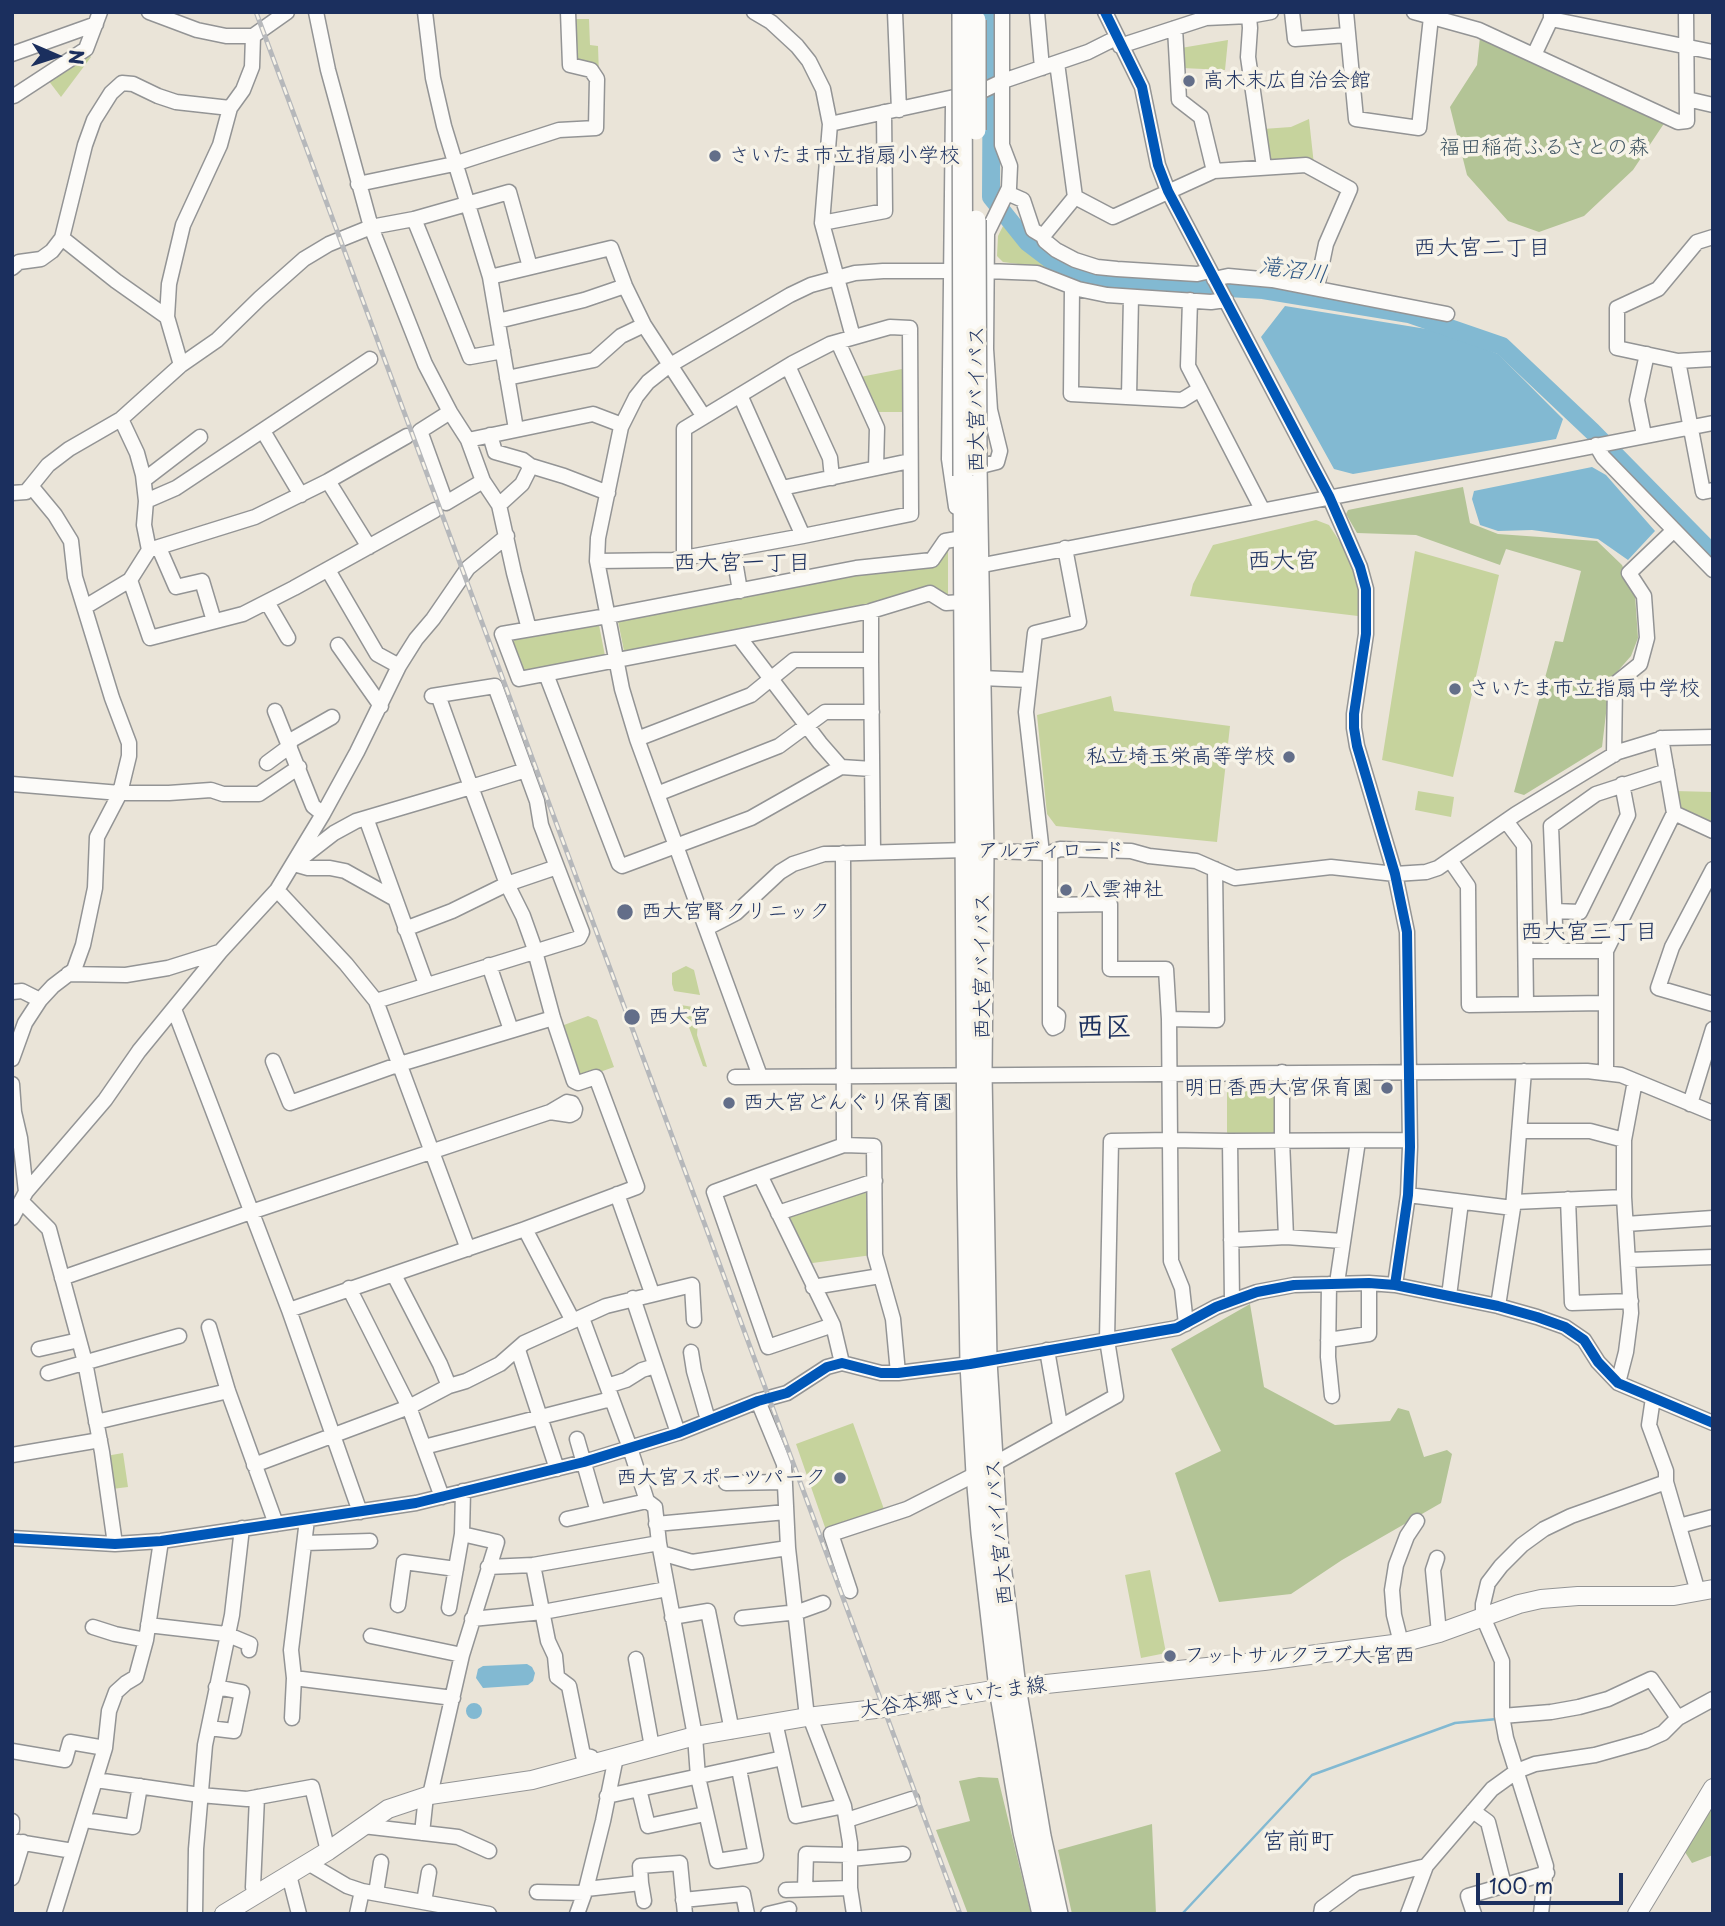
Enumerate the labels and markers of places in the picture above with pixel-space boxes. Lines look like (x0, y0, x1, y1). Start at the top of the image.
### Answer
place label: 高木末広自治会館 (1203, 68, 1371, 94)
marker: 高木末広自治会館 (1181, 73, 1197, 89)
place label: さいたま市立指扇小学校 (729, 143, 960, 169)
marker: さいたま市立指扇小学校 (707, 148, 723, 164)
place label: さいたま市立指扇中学校 (1469, 676, 1700, 702)
marker: さいたま市立指扇中学校 (1447, 681, 1463, 697)
place label: 私立埼玉栄高等学校 (1086, 744, 1275, 770)
marker: 私立埼玉栄高等学校 (1281, 749, 1297, 765)
place label: 八雲神社 (1080, 877, 1164, 903)
marker: 八雲神社 (1058, 882, 1074, 898)
place label: 西大宮腎クリニック (641, 899, 830, 925)
marker: 西大宮腎クリニック (615, 902, 635, 922)
place label: 西大宮 (648, 1004, 711, 1030)
marker: 西大宮 (622, 1007, 642, 1027)
place label: 明日香西大宮保育園 (1184, 1075, 1373, 1101)
marker: 明日香西大宮保育園 (1379, 1080, 1395, 1096)
place label: 西大宮どんぐり保育園 (743, 1090, 953, 1116)
marker: 西大宮どんぐり保育園 (721, 1095, 737, 1111)
place label: 西大宮スポーツパーク (616, 1465, 826, 1491)
marker: 西大宮スポーツパーク (832, 1470, 848, 1486)
place label: フットサルクラブ大宮西 (1184, 1643, 1415, 1669)
marker: フットサルクラブ大宮西 (1162, 1648, 1178, 1664)

